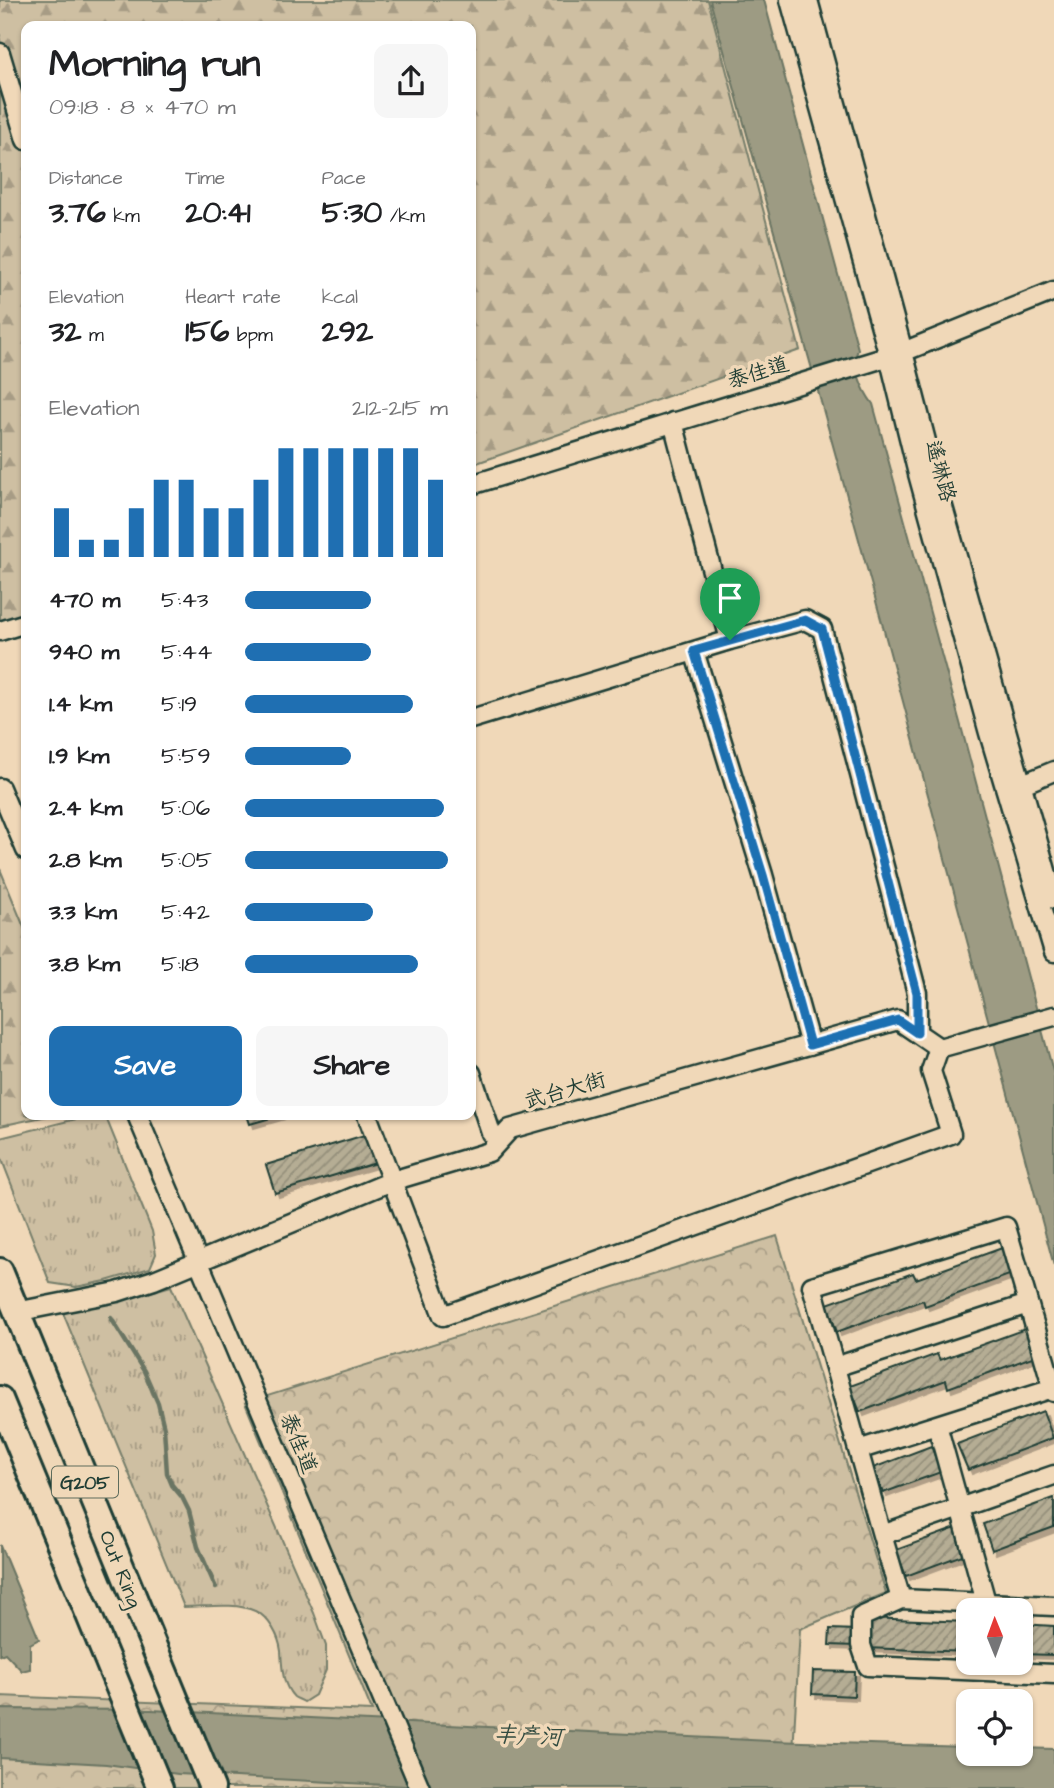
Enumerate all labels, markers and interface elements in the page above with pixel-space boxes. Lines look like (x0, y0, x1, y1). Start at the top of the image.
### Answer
text: Morning run (49, 39, 261, 91)
button: share (374, 44, 448, 118)
text: 09:18 · 8 × 470 m (49, 91, 236, 123)
text: Distance (49, 165, 123, 192)
text: Time (185, 165, 225, 192)
text: Pace (322, 165, 366, 192)
text: 3.76 (49, 192, 106, 234)
text: 20:41 (185, 192, 251, 234)
text: 5:30 (322, 192, 382, 234)
text: km (106, 203, 140, 230)
text: /km (382, 203, 425, 230)
text: Elevation (49, 284, 124, 311)
text: Heart rate (185, 284, 281, 311)
text: kcal (322, 284, 358, 311)
text: 32 (49, 311, 81, 353)
text: 156 (185, 311, 229, 353)
text: 292 (322, 311, 373, 353)
text: m (81, 322, 104, 349)
text: bpm (229, 322, 273, 349)
street label: 泰佳道 (724, 349, 793, 396)
text: Elevation (49, 392, 140, 424)
text: 212–215 m (352, 392, 448, 424)
street label: 遥琳路 (918, 437, 963, 505)
pin (700, 568, 760, 640)
icon: arrive (711, 579, 749, 617)
text: 470 m (49, 584, 120, 616)
text: 5:43 (161, 584, 208, 616)
text: 940 m (49, 636, 119, 668)
text: 5:44 (161, 636, 212, 668)
text: 1.4 km (49, 688, 112, 720)
text: 5:19 (161, 688, 197, 720)
text: 1.9 km (49, 740, 110, 772)
text: 5:59 (161, 740, 211, 772)
text: 2.4 km (49, 792, 122, 824)
text: 5:06 (161, 792, 210, 824)
text: 2.8 km (49, 844, 122, 876)
text: 5:05 (161, 844, 212, 876)
text: 3.3 km (49, 896, 117, 928)
text: 5:42 (161, 896, 210, 928)
text: 3.8 km (49, 948, 120, 980)
text: 5:18 (161, 948, 199, 980)
button: Save (49, 1026, 242, 1106)
button: Share (256, 1026, 448, 1106)
street label: 武台大街 (521, 1065, 610, 1116)
street label: 泰佳道 (273, 1409, 324, 1478)
road number: G205 (52, 1466, 118, 1498)
street label: Out Ring (90, 1526, 149, 1613)
north arrow (956, 1598, 1032, 1675)
map controls (956, 1598, 1033, 1766)
button: locate (956, 1689, 1033, 1766)
water label: 丰产河 (493, 1718, 567, 1754)

